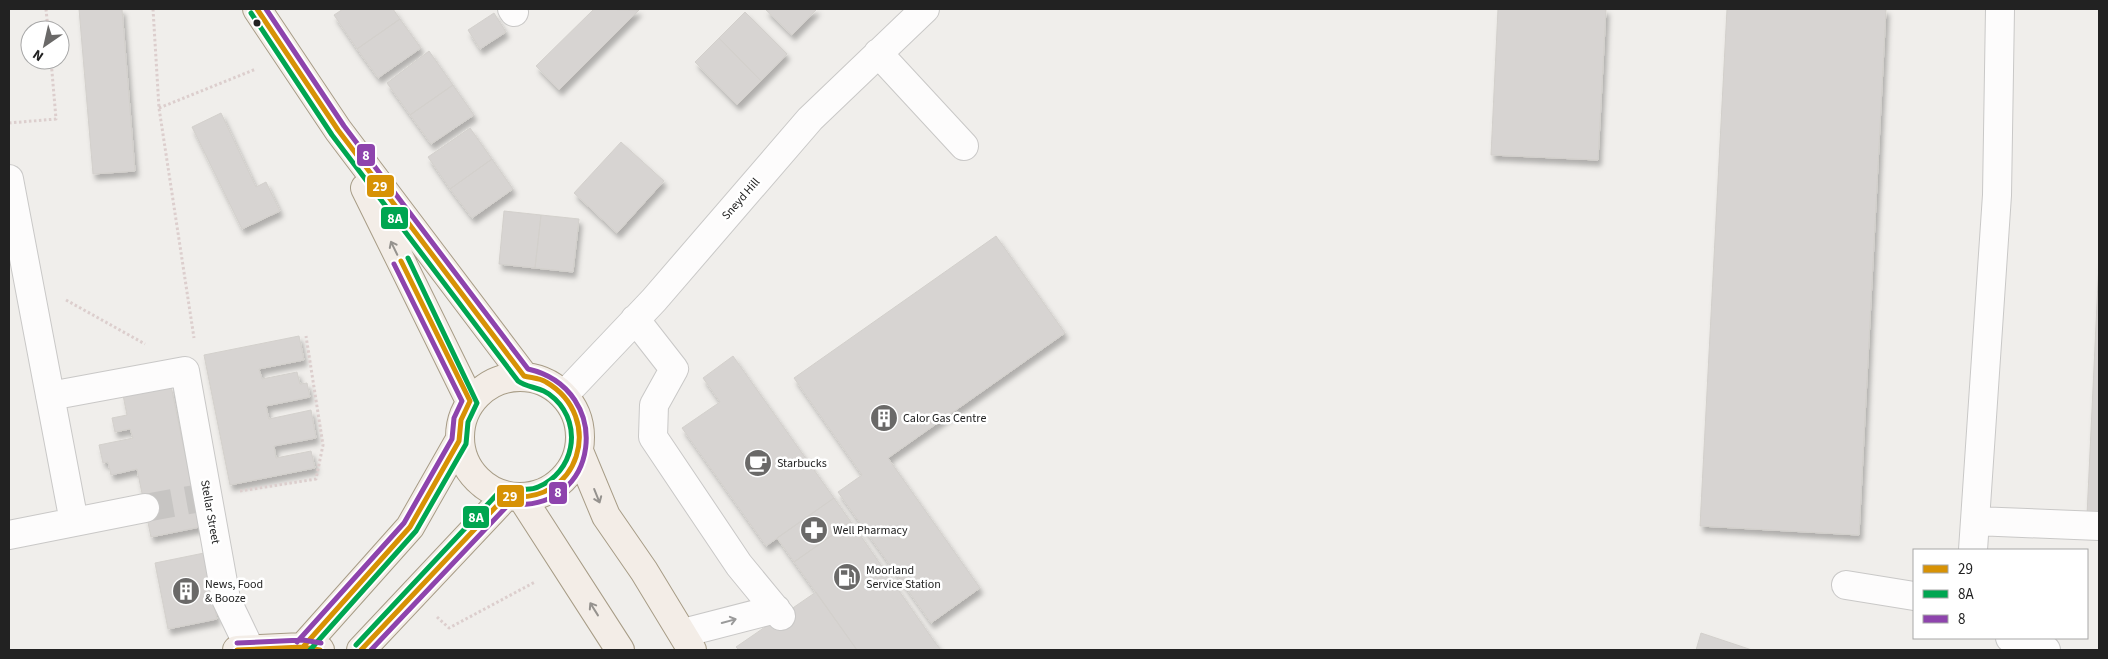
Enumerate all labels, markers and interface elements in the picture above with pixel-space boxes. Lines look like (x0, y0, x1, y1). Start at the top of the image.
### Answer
unlabelled marker (252, 18, 262, 28)
north arrow (20, 20, 70, 70)
text: N (29, 44, 48, 66)
line badge: 8 (356, 143, 376, 167)
text: 8 (362, 146, 370, 166)
line badge: 29 (366, 174, 395, 198)
street label: Sneyd Hill (718, 174, 764, 224)
text: 29 (373, 177, 387, 197)
line badge: 8A (380, 206, 409, 230)
text: 8A (387, 209, 404, 229)
one-way arrow (389, 240, 399, 255)
building icon: Calor Gas Centre (869, 403, 899, 433)
place label: Calor Gas Centre (903, 410, 986, 427)
cafe icon: Starbucks (743, 448, 773, 478)
place label: Starbucks (777, 455, 827, 472)
street label: Stellar Street (196, 479, 224, 545)
line badge: 8 (548, 481, 568, 505)
text: 8 (554, 483, 562, 503)
line badge: 29 (496, 484, 525, 508)
text: 29 (503, 487, 517, 507)
one-way arrow (593, 488, 603, 503)
line badge: 8A (462, 505, 490, 529)
text: 8A (468, 508, 485, 528)
pharmacy icon: Well Pharmacy (799, 515, 829, 545)
place label: Well Pharmacy (833, 522, 908, 539)
legend (1913, 549, 2088, 639)
text: 29 (1958, 559, 1973, 580)
fuel station icon: Moorland Service Station (832, 562, 862, 592)
place label: Moorland Service Station (866, 562, 941, 593)
building icon: News, Food & Booze (171, 576, 201, 606)
place label: News, Food & Booze (205, 576, 263, 607)
text: 8A (1958, 584, 1974, 605)
one-way arrow (589, 602, 599, 616)
text: 8 (1958, 609, 1965, 630)
one-way arrow (721, 616, 737, 625)

